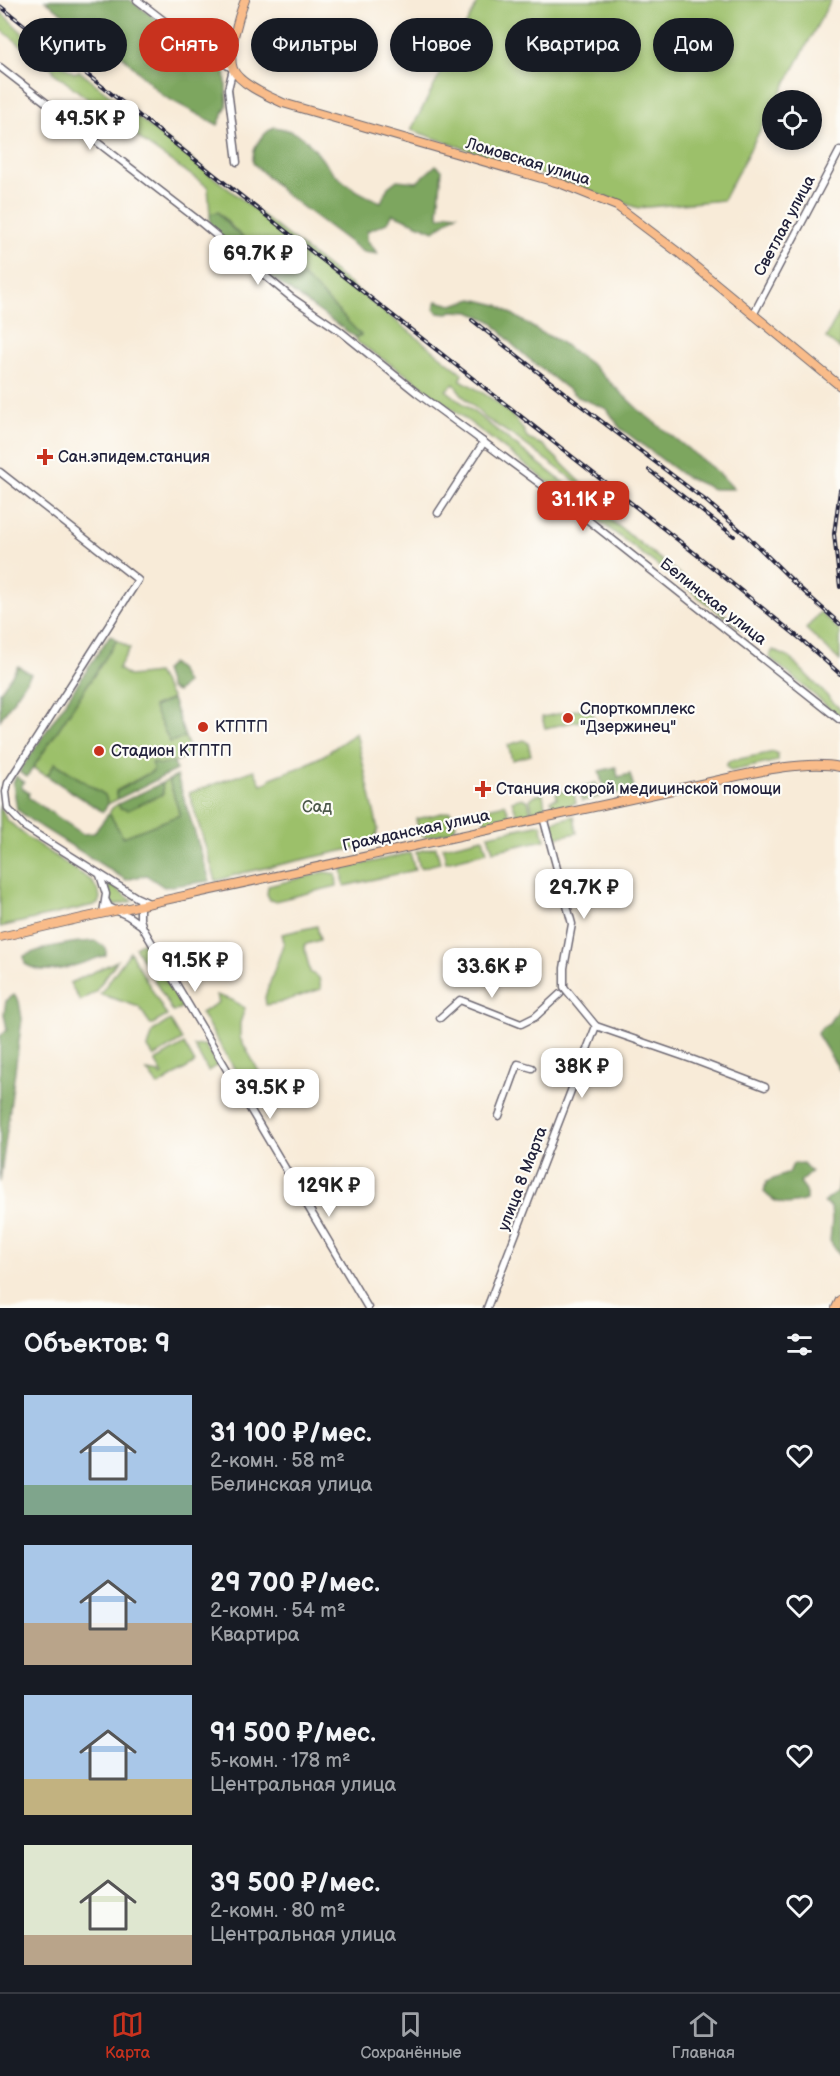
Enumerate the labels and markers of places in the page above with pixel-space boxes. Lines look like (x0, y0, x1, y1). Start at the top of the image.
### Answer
pin: 49.5K ₽ (35, 100, 145, 151)
pin: 69.7K ₽ (203, 235, 313, 286)
marker: Сан.эпидем.станция (36, 448, 54, 466)
place label: Сан.эпидем.станция (58, 448, 210, 467)
pin: 31.1K ₽ (528, 481, 638, 532)
place label: Спорткомплекс "Дзержинец" (580, 700, 695, 737)
marker: Спорткомплекс "Дзержинец" (561, 711, 575, 725)
place label: КТПТП (215, 718, 268, 737)
marker: КТПТП (196, 720, 210, 734)
place label: Стадион КТПТП (111, 742, 232, 761)
marker: Стадион КТПТП (92, 744, 106, 758)
marker: Станция скорой медицинской помощи (474, 780, 492, 798)
place label: Станция скорой медицинской помощи (496, 780, 781, 799)
pin: 29.7K ₽ (529, 869, 639, 920)
pin: 91.5K ₽ (140, 942, 250, 993)
pin: 33.6K ₽ (437, 948, 547, 999)
pin: 38K ₽ (540, 1048, 624, 1099)
pin: 39.5K ₽ (215, 1069, 325, 1120)
pin: 129K ₽ (280, 1167, 378, 1218)

